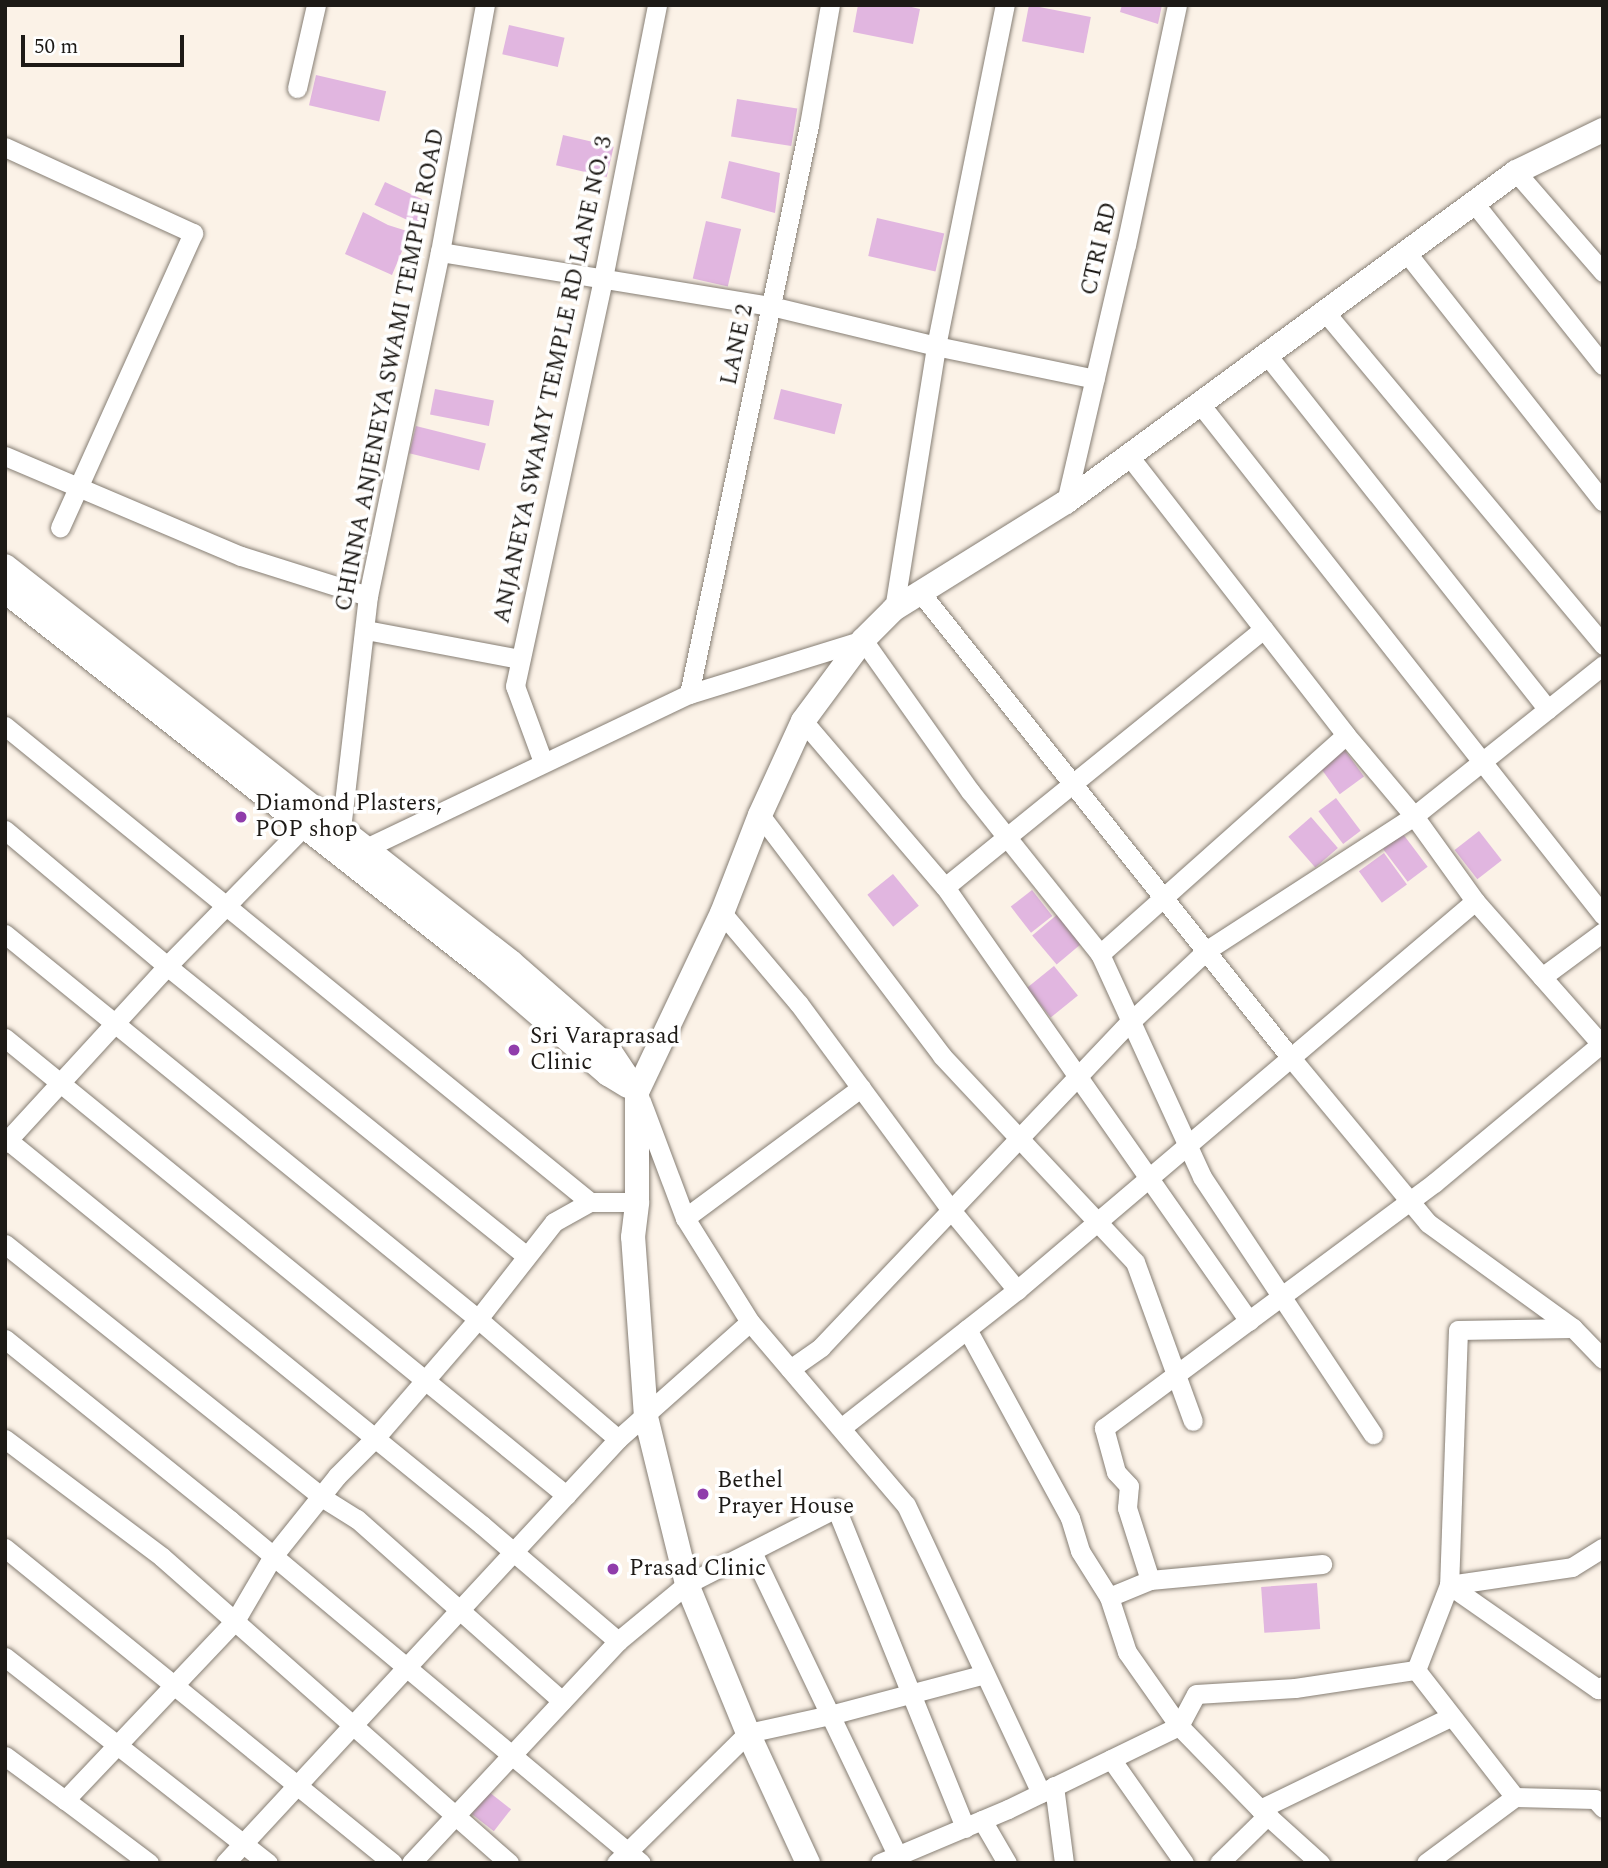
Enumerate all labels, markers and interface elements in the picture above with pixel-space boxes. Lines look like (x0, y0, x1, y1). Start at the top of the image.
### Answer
scale bar (24, 21, 187, 65)
text: 50 m (34, 31, 78, 63)
street label: CHINNA ANJENEYA SWAMI TEMPLE ROAD (331, 126, 451, 614)
street label: ANJANEYA SWAMY TEMPLE RD LANE NO. 3 (489, 134, 619, 626)
street label: CTRI RD (1076, 200, 1124, 298)
street label: LANE 2 (716, 302, 760, 388)
place label: Diamond Plasters, POP shop (255, 790, 442, 844)
marker: Diamond Plasters, POP shop (233, 809, 249, 825)
place label: Sri Varaprasad Clinic (530, 1023, 680, 1077)
marker: Sri Varaprasad Clinic (504, 1040, 524, 1060)
place label: Bethel Prayer House (717, 1467, 854, 1521)
marker: Bethel Prayer House (695, 1486, 711, 1502)
place label: Prasad Clinic (629, 1555, 766, 1583)
marker: Prasad Clinic (603, 1559, 623, 1579)

